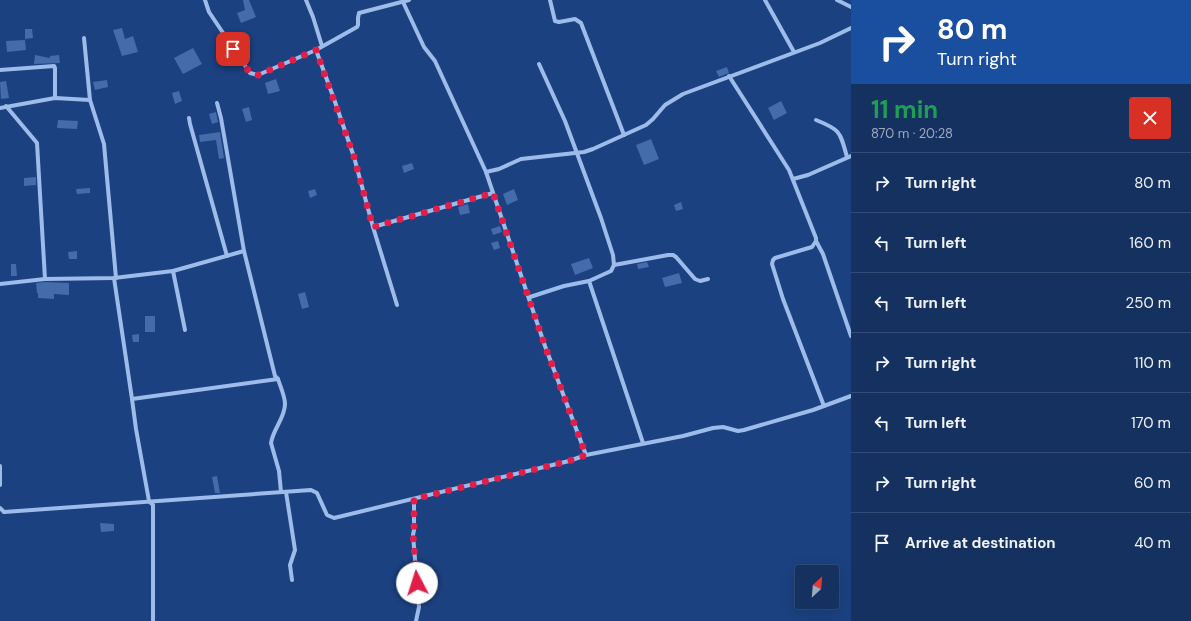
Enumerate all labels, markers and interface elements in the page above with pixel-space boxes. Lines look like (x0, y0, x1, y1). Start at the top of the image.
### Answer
text: 80 m (937, 11, 1007, 48)
icon: right (871, 16, 923, 68)
pin (216, 32, 250, 66)
icon: arrive (222, 38, 244, 60)
text: Turn right (937, 47, 1017, 71)
text: 11 min (871, 94, 938, 125)
button: close (1129, 97, 1171, 139)
text: 870 m · 20:28 (871, 125, 953, 142)
icon: right (871, 172, 893, 194)
text: Turn right (905, 173, 976, 193)
text: 80 m (1134, 173, 1171, 193)
icon: left (871, 232, 893, 254)
text: Turn left (905, 233, 966, 253)
text: 160 m (1129, 233, 1171, 253)
icon: left (871, 292, 893, 314)
text: Turn left (905, 293, 966, 313)
text: 250 m (1126, 293, 1171, 313)
icon: right (871, 352, 893, 374)
text: Turn right (905, 353, 976, 373)
text: 110 m (1134, 353, 1171, 373)
icon: left (871, 412, 893, 434)
text: Turn left (905, 413, 966, 433)
text: 170 m (1131, 413, 1171, 433)
icon: right (871, 472, 893, 494)
text: Turn right (905, 473, 976, 493)
text: 60 m (1134, 473, 1171, 493)
icon: arrive (871, 532, 893, 554)
text: Arrive at destination (905, 533, 1056, 553)
text: 40 m (1134, 533, 1171, 553)
position arrow (396, 562, 438, 604)
north arrow (795, 565, 839, 609)
map controls (795, 565, 839, 609)

